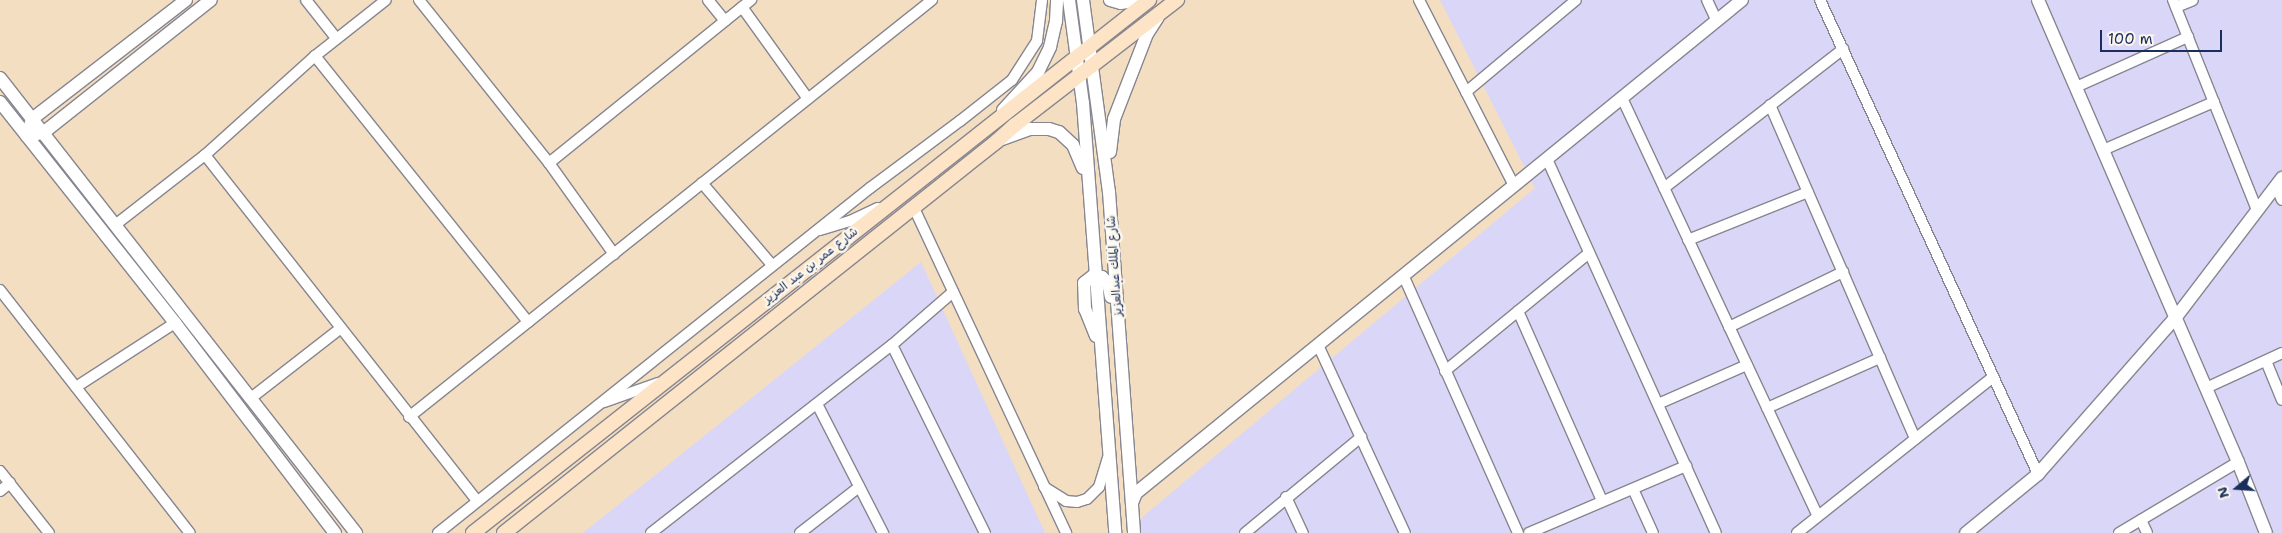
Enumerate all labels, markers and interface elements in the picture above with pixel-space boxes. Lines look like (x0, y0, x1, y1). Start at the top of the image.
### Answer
scale bar (2102, 20, 2224, 52)
text: 100 m (2108, 29, 2153, 49)
street label: شارع الملك عبدالعزيز (1104, 215, 1126, 317)
street label: شارع عمر بن عبد العزيز (761, 225, 861, 307)
north arrow (2212, 463, 2262, 513)
text: N (2212, 485, 2233, 501)

